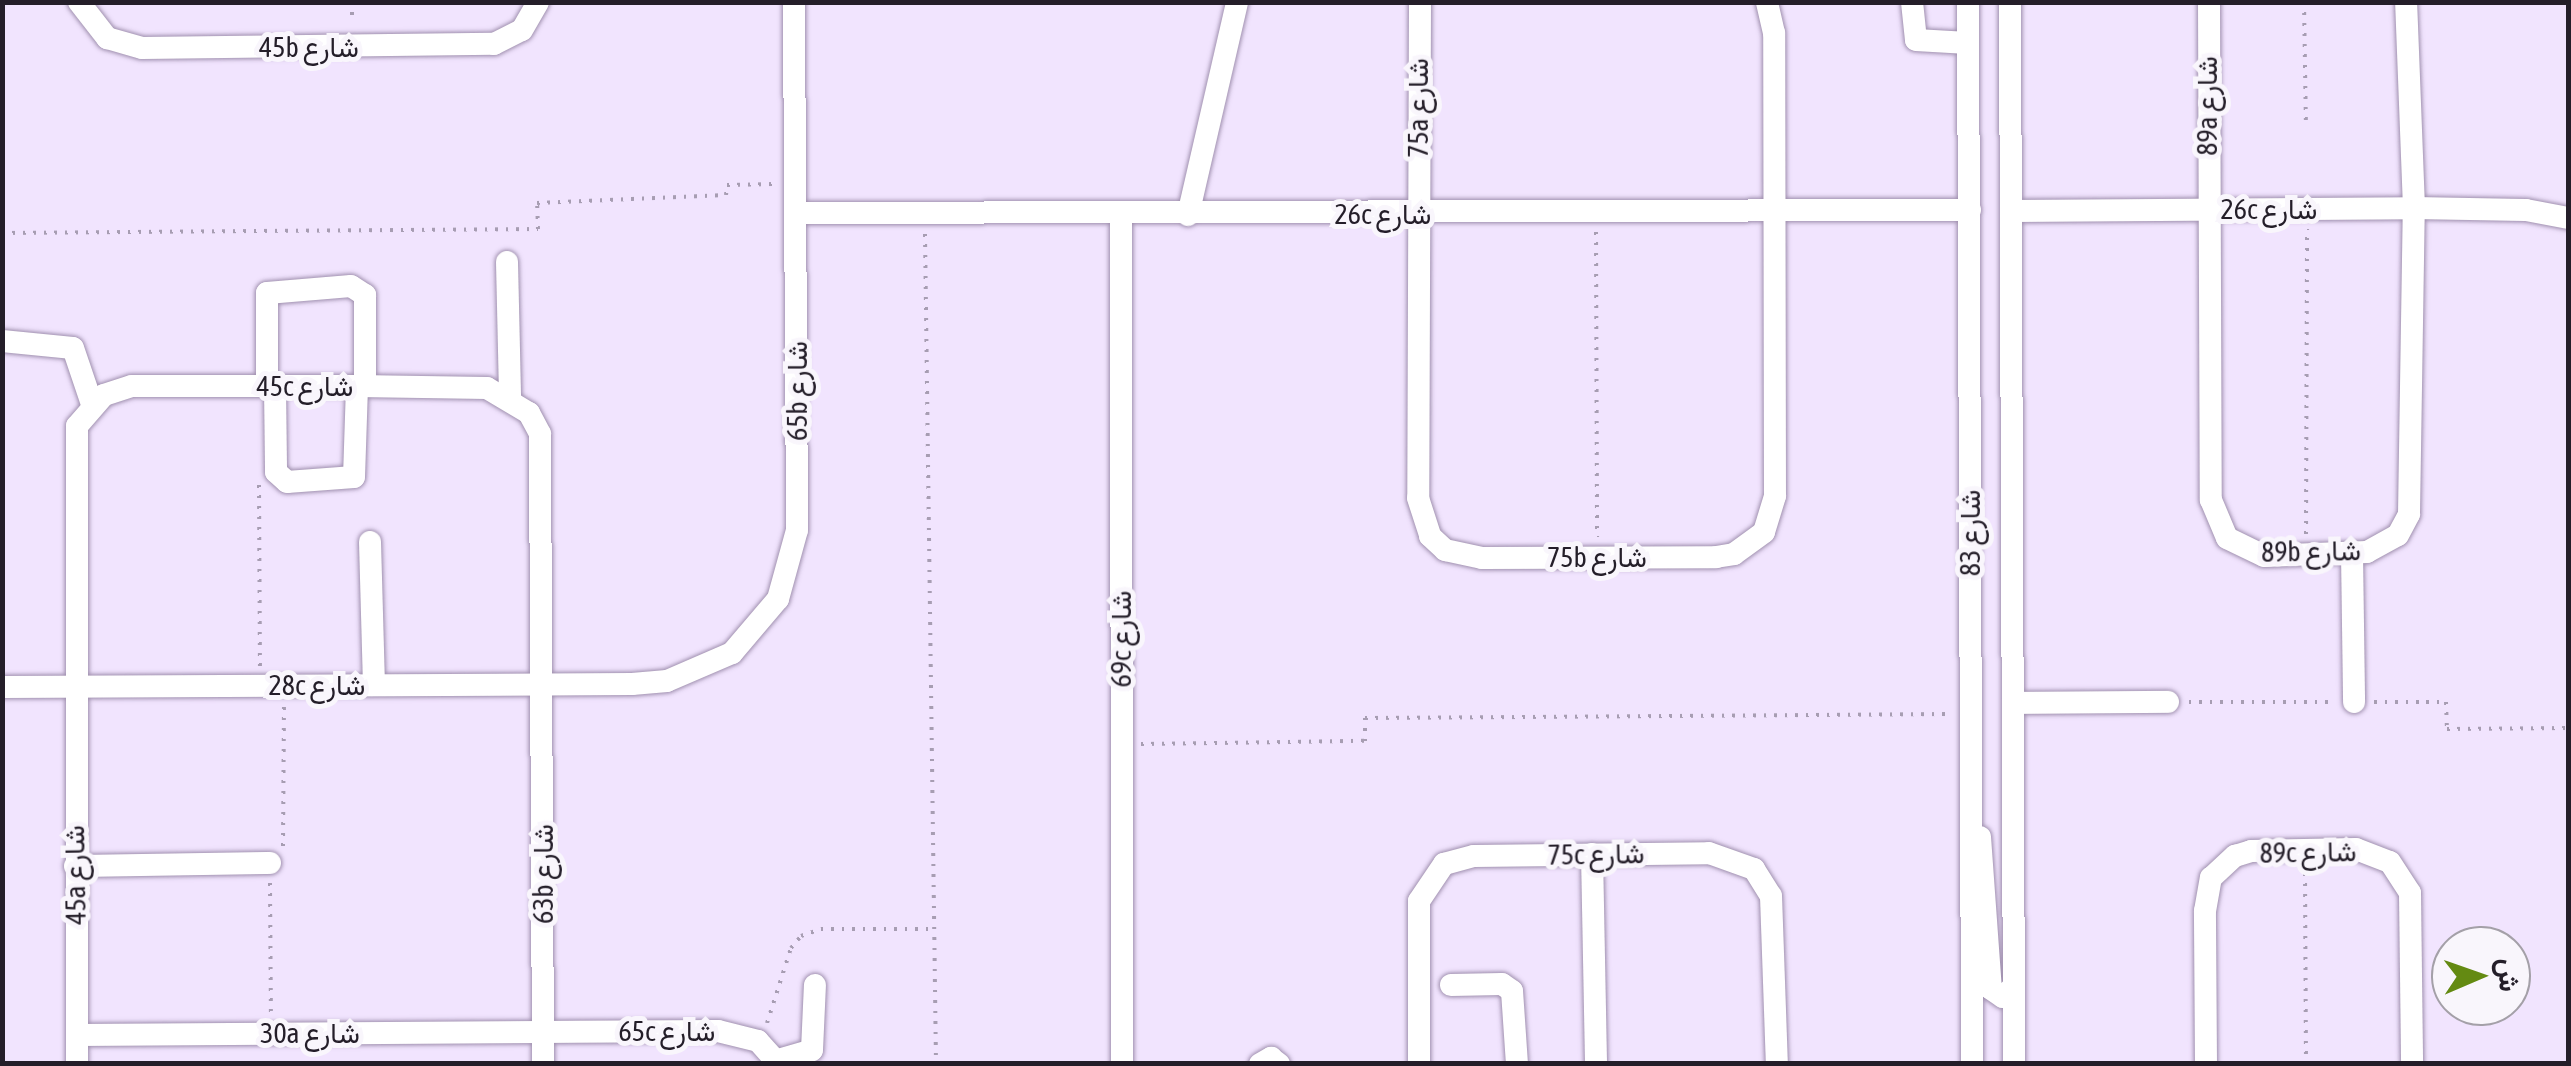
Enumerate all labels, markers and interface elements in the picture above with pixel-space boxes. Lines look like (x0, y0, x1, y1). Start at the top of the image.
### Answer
street label: 45b شارع (259, 30, 359, 64)
street label: 89a شارع (2190, 56, 2224, 156)
street label: 75a شارع (1401, 58, 1435, 158)
street label: 26c شارع (2221, 192, 2317, 226)
street label: 26c شارع (1335, 197, 1431, 231)
street label: 65b شارع (780, 341, 814, 441)
street label: 45c شارع (257, 369, 353, 403)
street label: شارع 83 (1953, 490, 1987, 576)
street label: 89b شارع (2261, 533, 2361, 569)
street label: 75b شارع (1547, 540, 1647, 574)
street label: 69c شارع (1104, 591, 1138, 687)
street label: 28c شارع (269, 668, 365, 702)
street label: 63b شارع (526, 824, 560, 924)
street label: 45a شارع (57, 825, 93, 925)
street label: 89c شارع (2259, 834, 2357, 870)
street label: 75c شارع (1547, 836, 1645, 872)
north arrow (2431, 926, 2531, 1026)
text: ش (2492, 958, 2526, 992)
street label: 65c شارع (619, 1014, 715, 1048)
street label: 30a شارع (260, 1016, 360, 1050)

